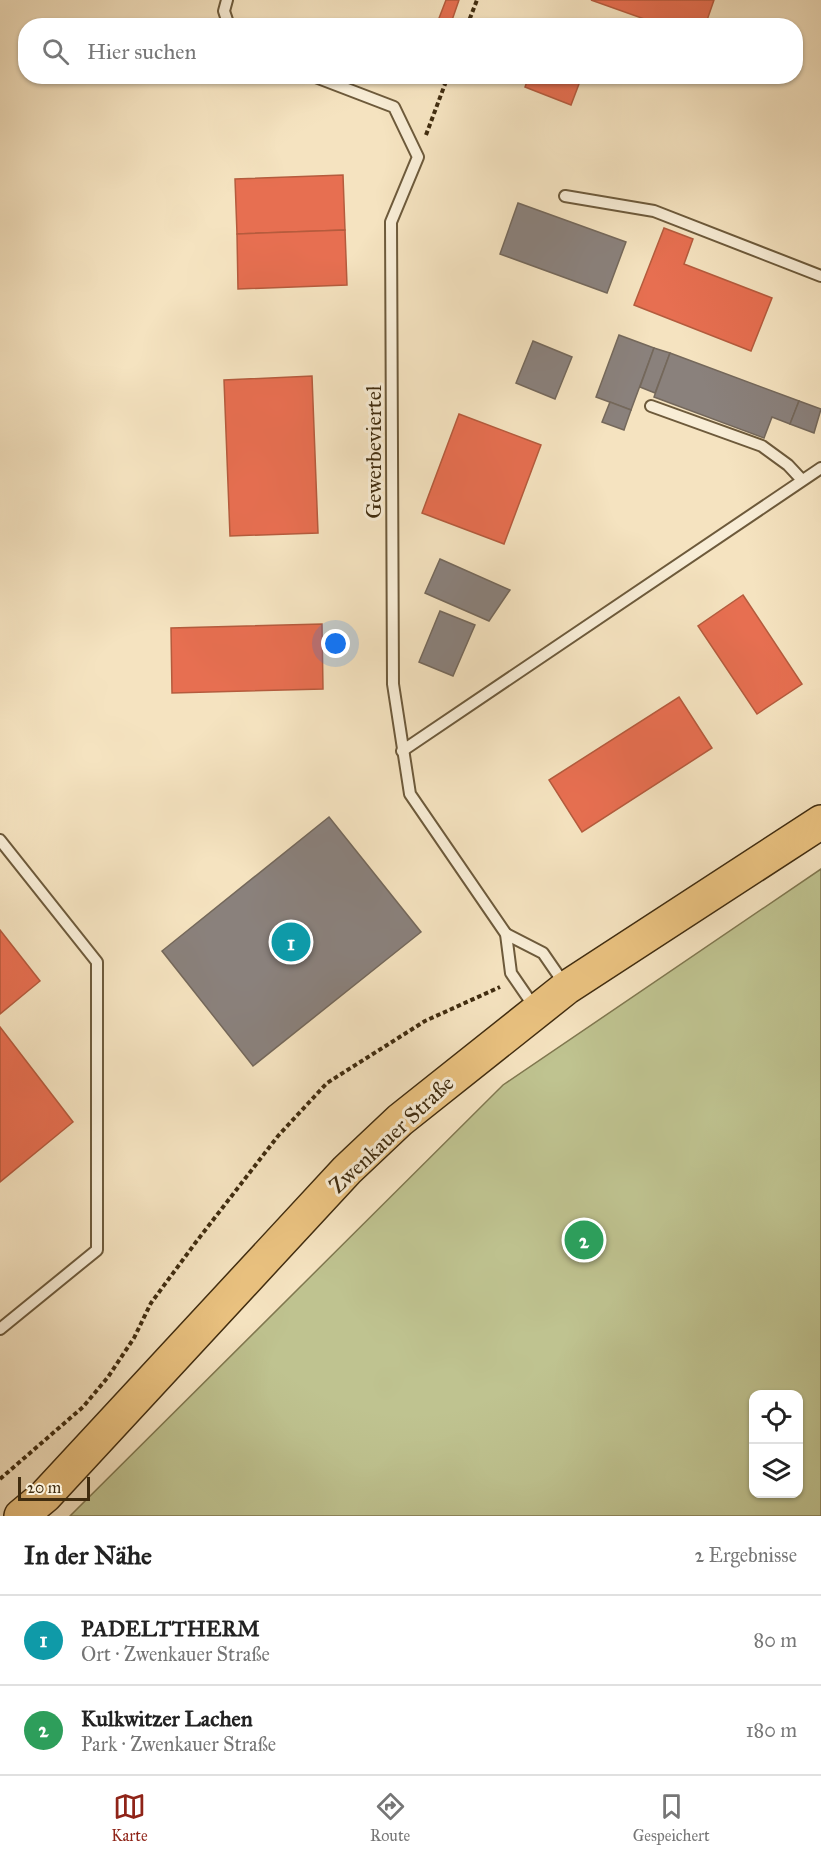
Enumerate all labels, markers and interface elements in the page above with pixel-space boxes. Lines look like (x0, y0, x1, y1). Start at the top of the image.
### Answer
search box (18, 18, 803, 84)
icon: search (39, 35, 72, 68)
text: Hier suchen (87, 38, 196, 65)
street label: Gewerbeviertel (360, 385, 387, 519)
your location (321, 629, 350, 658)
pin: 1 (272, 920, 310, 964)
street label: Zwenkauer Straße (323, 1070, 459, 1199)
pin: 2 (564, 1218, 604, 1262)
map controls (749, 1390, 803, 1498)
button: locate (749, 1390, 803, 1444)
button: layers (749, 1444, 803, 1498)
scale bar (18, 1474, 90, 1502)
text: 20 m (27, 1478, 61, 1497)
text: In der Nähe (24, 1539, 152, 1571)
text: 2 Ergebnisse (694, 1543, 797, 1567)
text: PADELTTHERM (81, 1615, 260, 1642)
text: 1 (40, 1628, 47, 1652)
text: 80 m (754, 1628, 797, 1652)
text: Ort · Zwenkauer Straße (81, 1642, 270, 1666)
text: Kulkwitzer Lachen (81, 1705, 253, 1732)
text: 2 (39, 1718, 48, 1742)
text: 180 m (746, 1718, 797, 1742)
text: Park · Zwenkauer Straße (81, 1732, 276, 1756)
tab: Karte (111, 1790, 148, 1845)
tab: Route (370, 1790, 410, 1845)
tab: Gespeichert (633, 1790, 710, 1845)

